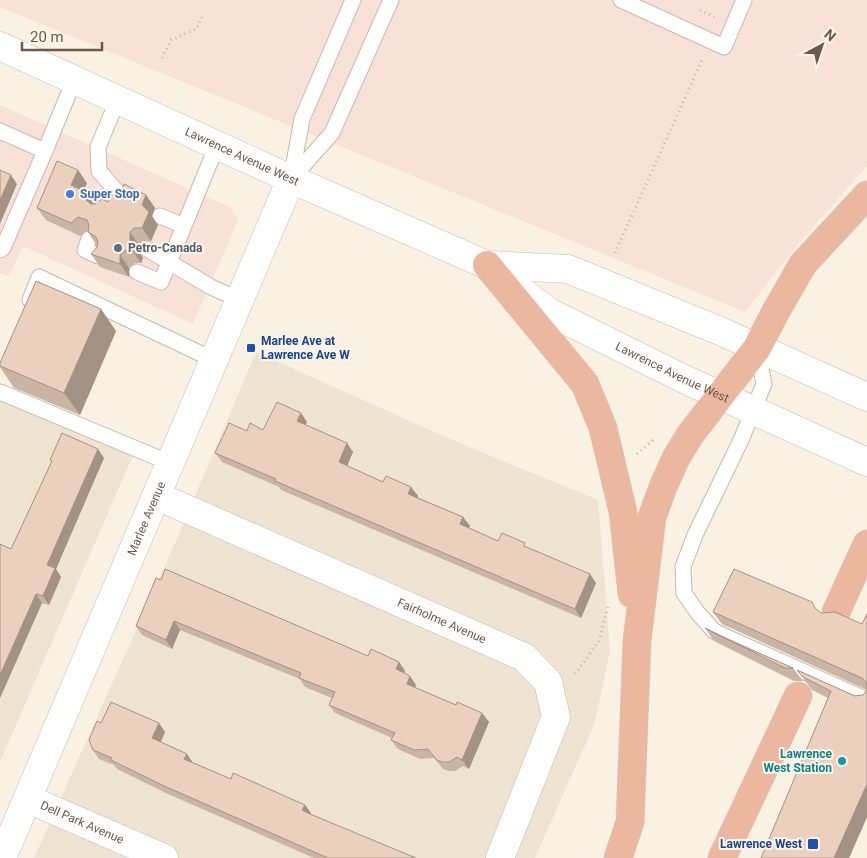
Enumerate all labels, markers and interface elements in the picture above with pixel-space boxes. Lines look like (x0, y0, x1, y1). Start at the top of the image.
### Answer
scale bar (22, 20, 102, 52)
north arrow (797, 20, 847, 70)
text: N (821, 26, 839, 44)
text: 20 m (30, 28, 64, 46)
street label: Lawrence Avenue West (183, 124, 301, 189)
place label: Super Stop (80, 187, 140, 201)
marker: Super Stop (64, 188, 76, 200)
place label: Petro-Canada (128, 241, 203, 255)
marker: Petro-Canada (112, 242, 124, 254)
place label: Marlee Ave at Lawrence Ave W (261, 334, 350, 362)
street label: Lawrence Avenue West (613, 339, 731, 405)
marker: Marlee Ave at Lawrence Ave W (245, 342, 257, 354)
street label: Marlee Avenue (125, 479, 168, 558)
street label: Fairholme Avenue (395, 595, 488, 647)
place label: Lawrence West Station (763, 747, 833, 775)
marker: Lawrence West Station (836, 755, 848, 767)
street label: Dell Park Avenue (38, 798, 126, 847)
place label: Lawrence West (720, 837, 802, 851)
marker: Lawrence West (806, 837, 820, 851)

